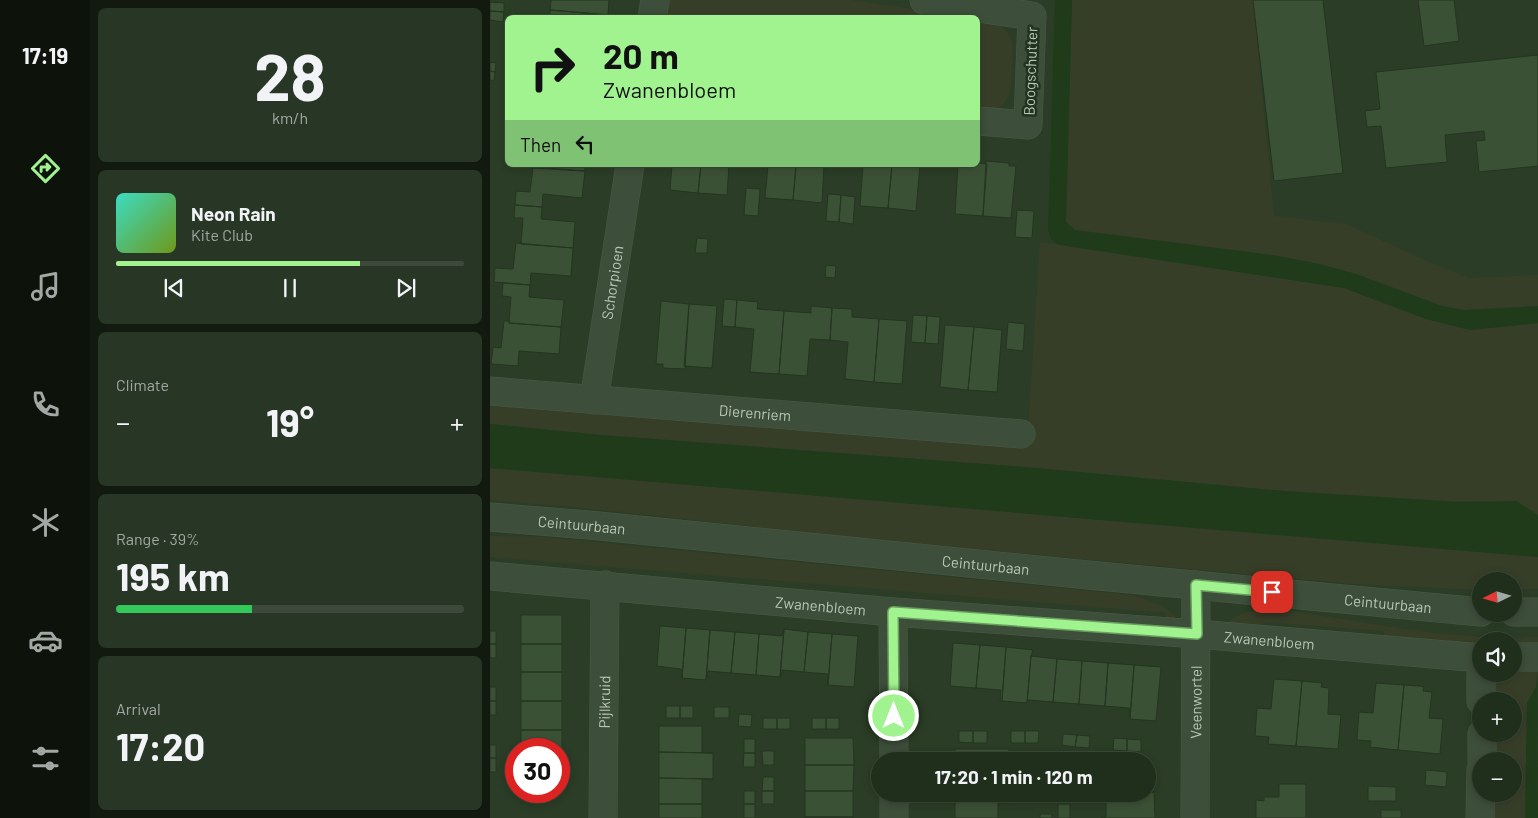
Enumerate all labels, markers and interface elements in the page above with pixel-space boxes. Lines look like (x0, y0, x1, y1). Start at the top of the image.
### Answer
street label: Boogschutter (1019, 26, 1041, 116)
text: 20 m (603, 34, 679, 76)
icon: right (520, 35, 585, 100)
text: 28 (254, 36, 326, 114)
text: 17:19 (22, 42, 68, 68)
text: Zwanenbloem (603, 76, 736, 102)
text: km/h (272, 108, 308, 127)
icon: left (571, 130, 599, 158)
text: Then (520, 133, 561, 156)
icon: directions (28, 151, 63, 186)
text: Neon Rain (191, 202, 276, 225)
text: Kite Club (191, 225, 253, 244)
street label: Schorpioen (597, 244, 627, 321)
icon: music (28, 269, 63, 304)
icon: previous (160, 274, 188, 302)
icon: pause (276, 274, 304, 302)
icon: next (392, 274, 420, 302)
text: Climate (116, 375, 169, 394)
icon: phone (28, 387, 63, 422)
text: 19° (266, 399, 314, 445)
street label: Dierenriem (718, 401, 792, 424)
text: − (116, 405, 130, 439)
text: + (450, 405, 464, 439)
icon: climate (28, 505, 63, 540)
street label: Ceintuurbaan (537, 512, 626, 538)
text: Range · 39% (116, 529, 200, 548)
street label: Ceintuurbaan (941, 551, 1030, 578)
text: 195 km (116, 553, 230, 599)
pin (1251, 571, 1293, 613)
north arrow (1472, 572, 1522, 622)
map controls (1472, 572, 1522, 802)
icon: arrive (1258, 578, 1286, 606)
street label: Ceintuurbaan (1343, 590, 1432, 616)
street label: Zwanenbloem (775, 593, 867, 619)
icon: car (28, 623, 63, 658)
street label: Zwanenbloem (1223, 627, 1315, 653)
button: sound (1472, 632, 1522, 682)
street label: Veenwortel (1186, 665, 1205, 739)
street label: Pijlkruid (595, 675, 613, 729)
position arrow (867, 689, 919, 741)
button: + (1472, 692, 1522, 742)
text: Arrival (116, 699, 161, 718)
text: 17:20 (116, 723, 205, 769)
speed limit sign: 30 (505, 738, 570, 803)
icon: filters (28, 741, 63, 776)
button: − (1472, 752, 1522, 802)
text: 17:20 · 1 min · 120 m (934, 765, 1093, 788)

